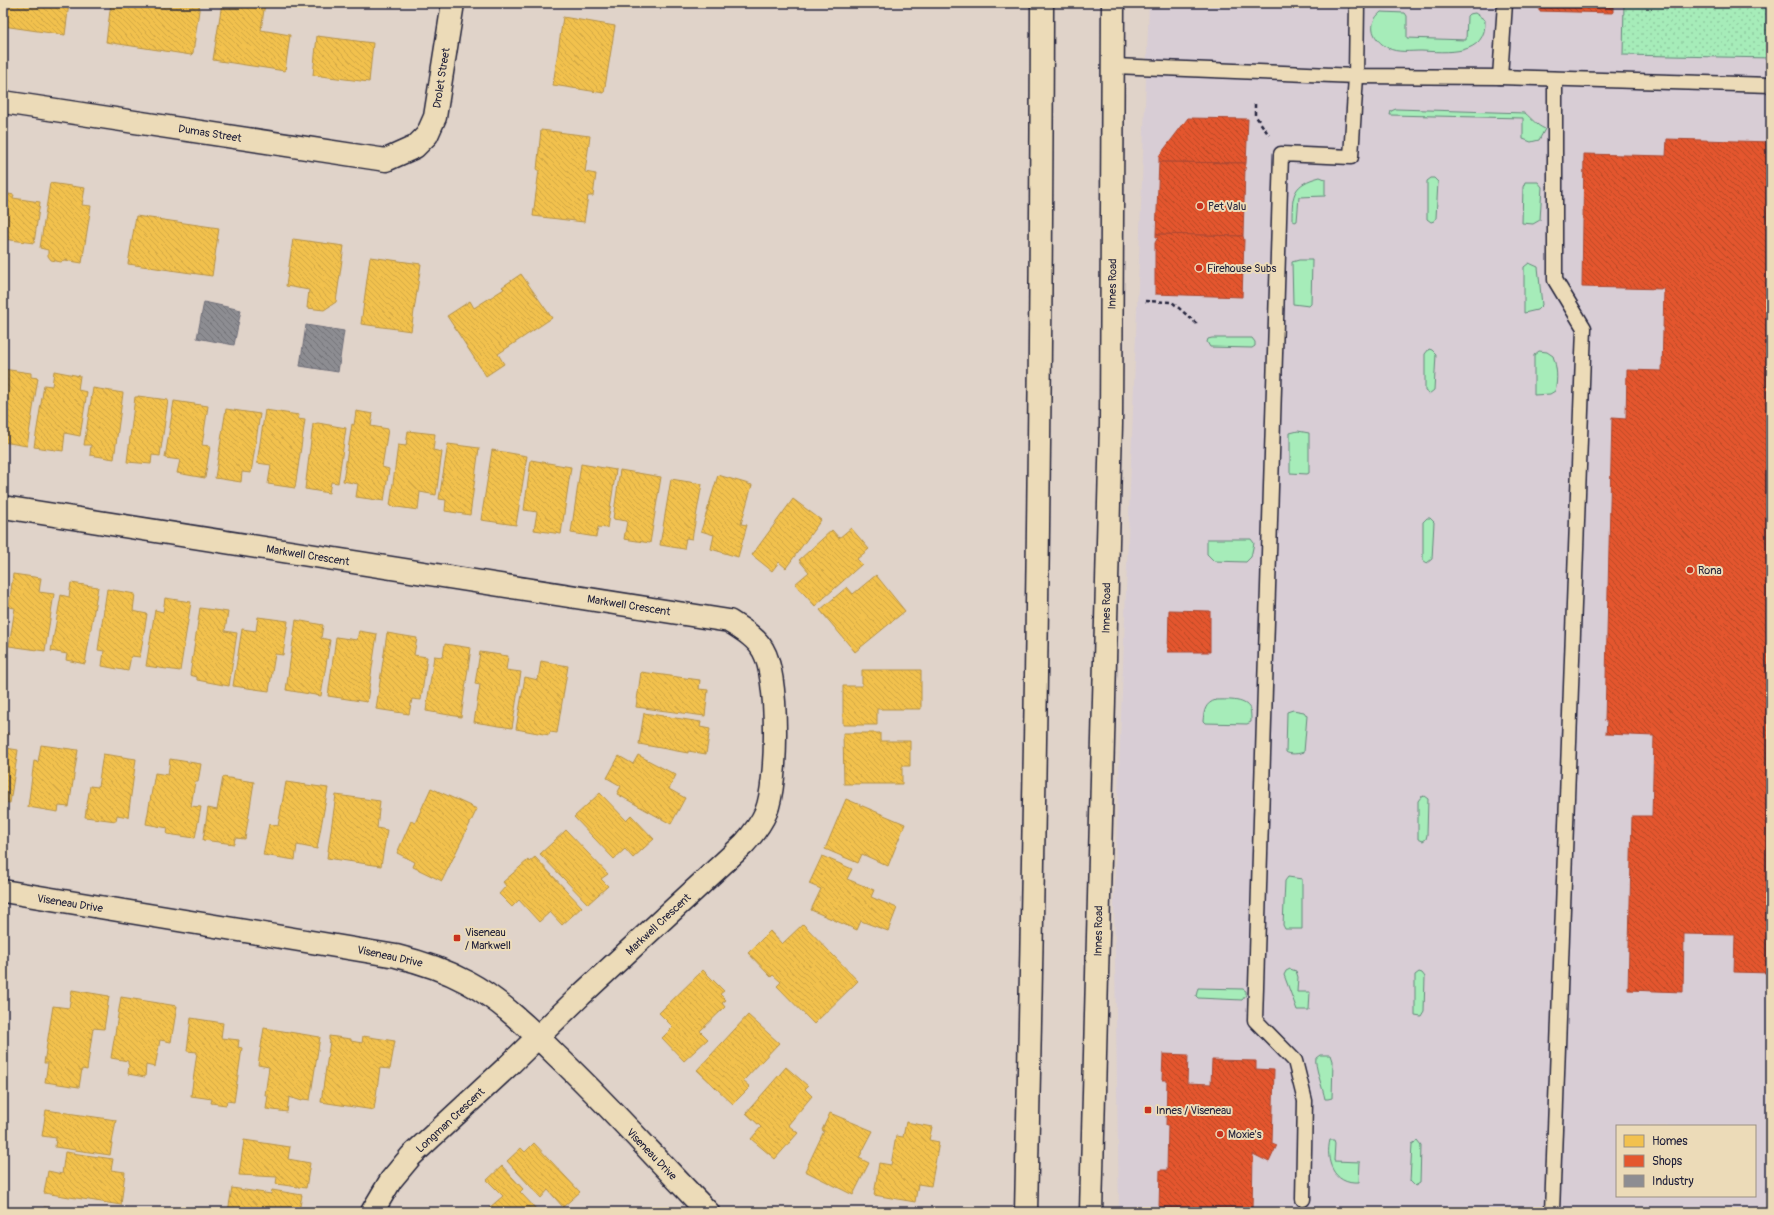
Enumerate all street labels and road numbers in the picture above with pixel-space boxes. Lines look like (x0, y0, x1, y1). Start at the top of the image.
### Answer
street label: Drolet Street (430, 46, 453, 109)
street label: Dumas Street (177, 122, 243, 145)
street label: Innes Road (1106, 258, 1119, 310)
street label: Markwell Crescent (265, 542, 351, 569)
street label: Innes Road (1100, 582, 1113, 634)
street label: Markwell Crescent (586, 592, 672, 619)
street label: Markwell Crescent (623, 891, 694, 958)
street label: Viseneau Drive (36, 892, 104, 915)
street label: Innes Road (1092, 905, 1105, 957)
street label: Viseneau Drive (356, 943, 424, 970)
street label: Longman Crescent (413, 1085, 488, 1156)
street label: Viseneau Drive (624, 1126, 680, 1183)

